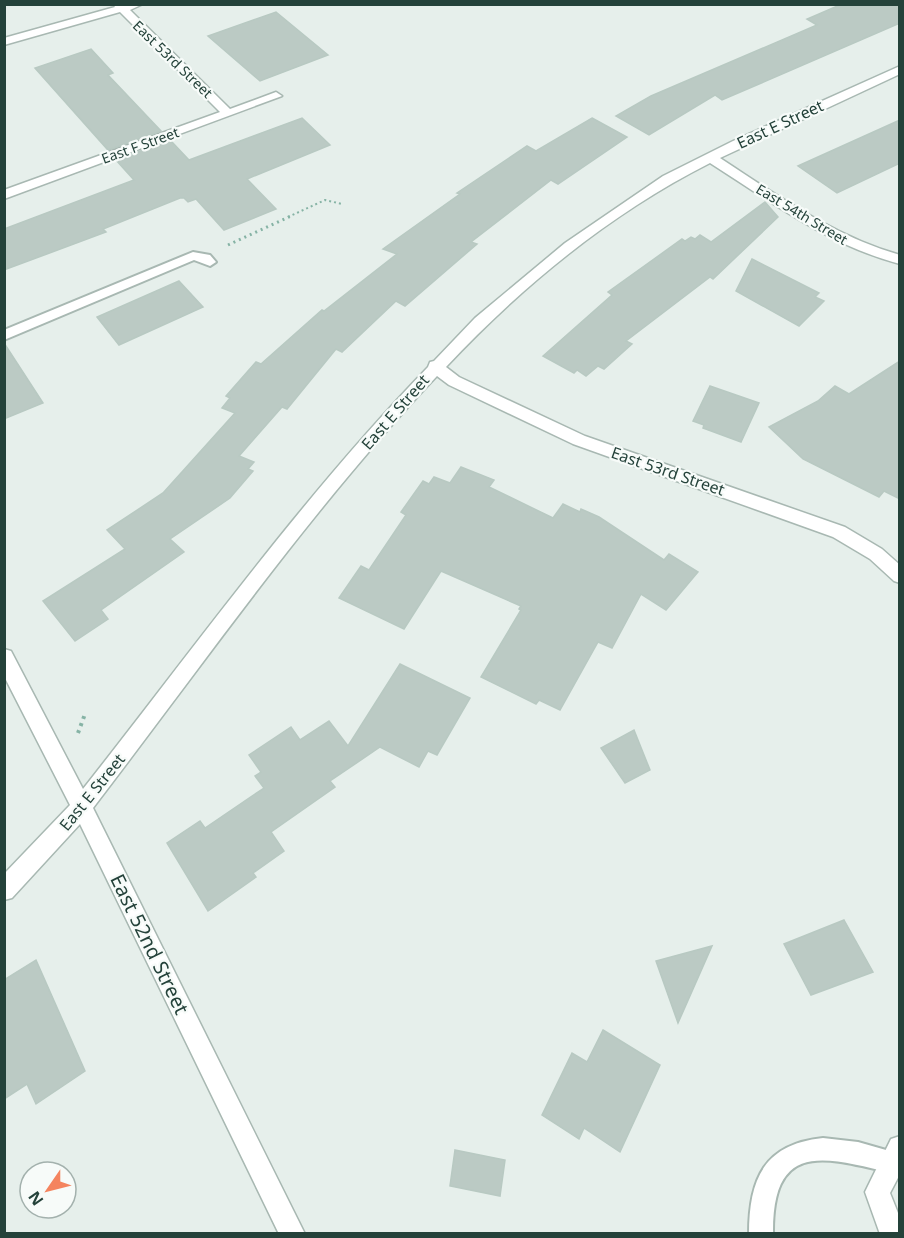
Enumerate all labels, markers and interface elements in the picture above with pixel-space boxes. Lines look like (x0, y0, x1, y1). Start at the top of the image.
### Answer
street label: East 53rd Street (129, 16, 217, 102)
street label: East E Street (733, 94, 827, 154)
street label: East F Street (99, 122, 181, 168)
street label: East 54th Street (753, 179, 851, 249)
street label: East E Street (356, 369, 434, 454)
street label: East 53rd Street (608, 441, 728, 501)
street label: East E Street (54, 749, 130, 835)
street label: East 52nd Street (104, 869, 196, 1019)
north arrow (18, 1160, 78, 1220)
text: N (23, 1187, 48, 1210)

